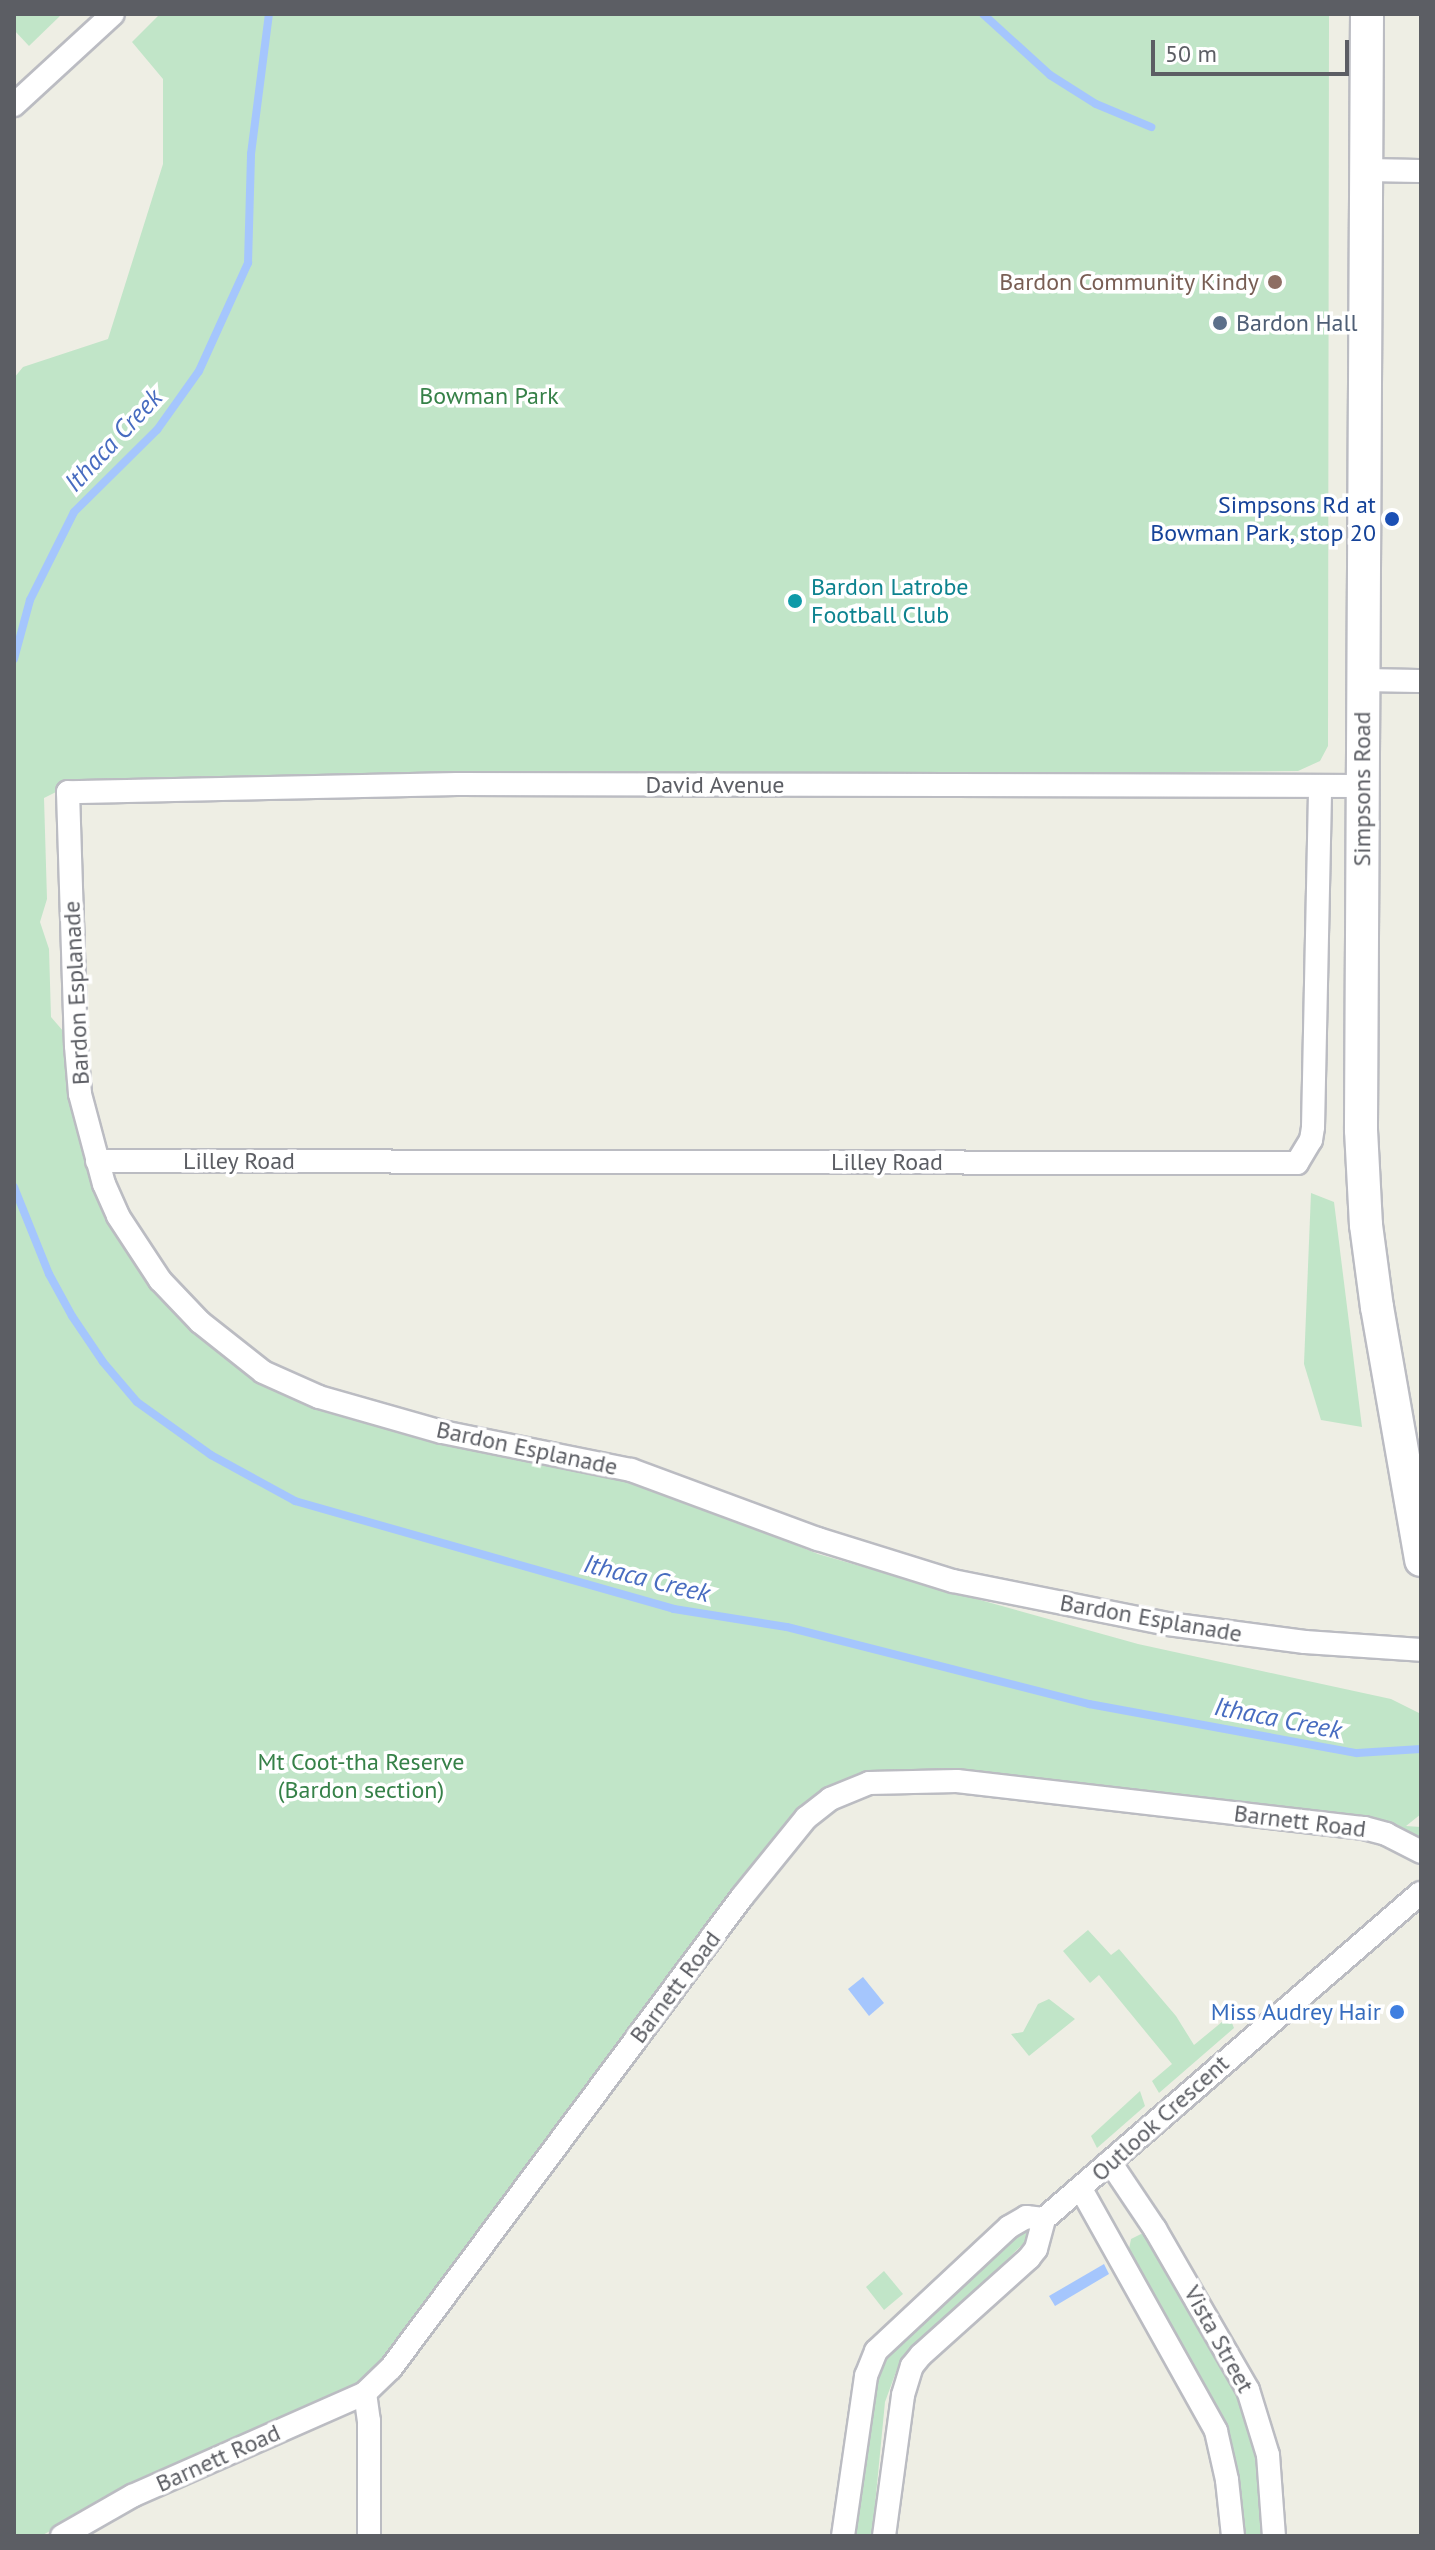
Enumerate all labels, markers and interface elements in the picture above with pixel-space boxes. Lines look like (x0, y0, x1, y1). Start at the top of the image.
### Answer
scale bar (1155, 24, 1353, 74)
text: 50 m (1165, 38, 1217, 69)
place label: Bardon Community Kindy (998, 268, 1259, 296)
marker: Bardon Community Kindy (1266, 273, 1284, 291)
place label: Bardon Hall (1236, 309, 1357, 337)
marker: Bardon Hall (1211, 314, 1229, 332)
water label: Ithaca Creek (58, 382, 168, 498)
park label: Bowman Park (419, 382, 559, 410)
place label: Simpsons Rd at Bowman Park, stop 20 (1148, 491, 1376, 547)
marker: Simpsons Rd at Bowman Park, stop 20 (1383, 510, 1401, 528)
place label: Bardon Latrobe Football Club (811, 573, 969, 629)
marker: Bardon Latrobe Football Club (786, 592, 804, 610)
street label: Simpsons Road (1348, 711, 1376, 867)
street label: David Avenue (645, 771, 785, 799)
street label: Bardon Esplanade (57, 900, 95, 1086)
street label: Lilley Road (183, 1147, 295, 1175)
street label: Lilley Road (831, 1148, 943, 1176)
street label: Bardon Esplanade (434, 1415, 620, 1481)
water label: Ithaca Creek (581, 1547, 713, 1609)
street label: Bardon Esplanade (1058, 1588, 1244, 1648)
water label: Ithaca Creek (1212, 1690, 1344, 1746)
park label: Mt Coot-tha Reserve (Bardon section) (258, 1748, 464, 1804)
street label: Barnett Road (1232, 1799, 1368, 1843)
street label: Barnett Road (624, 1925, 726, 2049)
place label: Miss Audrey Hair (1209, 1998, 1381, 2026)
marker: Miss Audrey Hair (1388, 2003, 1406, 2021)
street label: Outlook Crescent (1085, 2049, 1235, 2187)
street label: Vista Street (1178, 2280, 1260, 2398)
street label: Barnett Road (151, 2418, 285, 2498)

